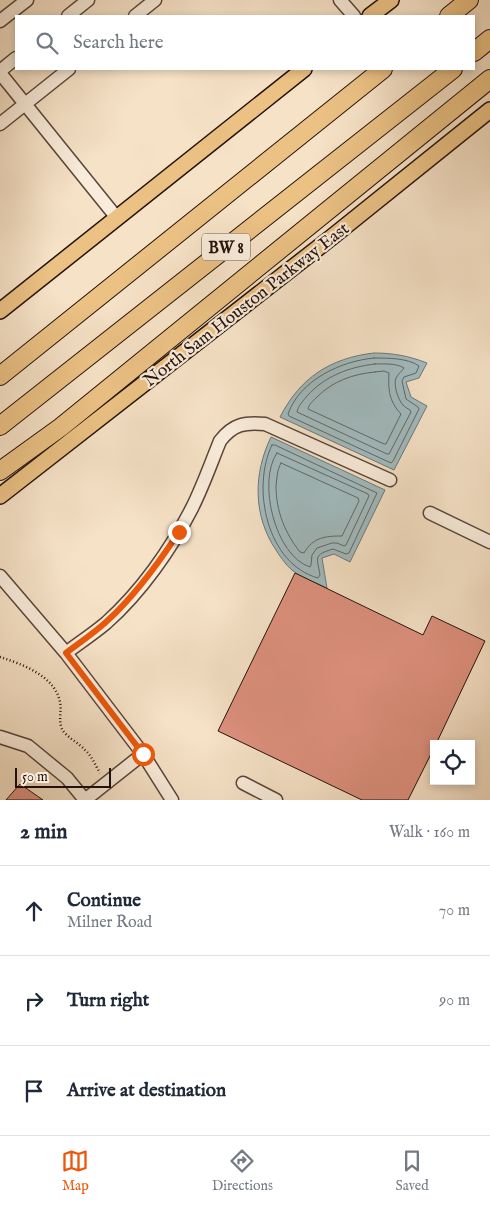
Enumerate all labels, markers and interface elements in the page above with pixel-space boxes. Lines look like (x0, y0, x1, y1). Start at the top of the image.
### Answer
search box (15, 15, 475, 70)
icon: search (33, 29, 61, 57)
text: Search here (73, 31, 164, 55)
street label: North Sam Houston Parkway East (139, 218, 354, 393)
road number: BW 8 (202, 233, 250, 260)
route end (168, 521, 191, 544)
map controls (430, 740, 475, 785)
button: locate (430, 740, 475, 785)
route start (132, 743, 155, 766)
scale bar (15, 765, 111, 788)
text: 50 m (22, 768, 48, 786)
text: 2 min (20, 819, 67, 846)
text: Walk · 160 m (389, 823, 470, 843)
text: Continue (67, 889, 141, 913)
icon: ahead (20, 897, 48, 925)
text: 70 m (439, 901, 470, 921)
text: Milner Road (67, 913, 152, 933)
icon: right (20, 987, 48, 1015)
text: Turn right (67, 989, 149, 1013)
text: 90 m (439, 991, 470, 1011)
icon: arrive (20, 1077, 48, 1105)
text: Arrive at destination (67, 1079, 226, 1103)
tab: Map (61, 1147, 89, 1195)
tab: Directions (212, 1147, 273, 1195)
tab: Saved (396, 1147, 429, 1195)

